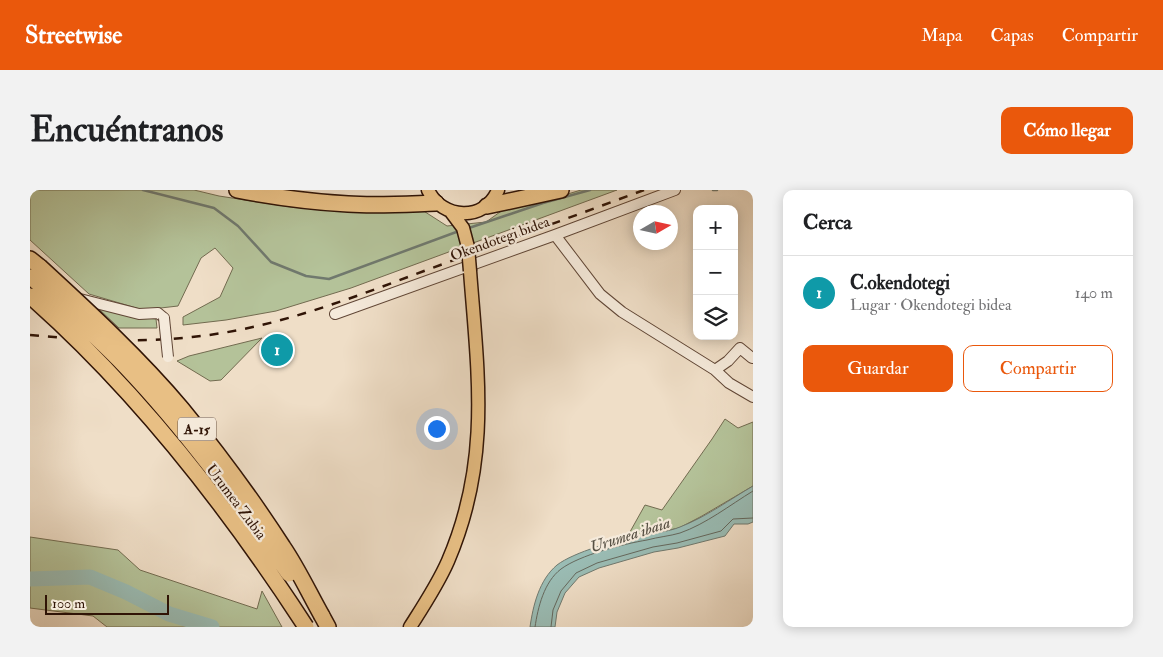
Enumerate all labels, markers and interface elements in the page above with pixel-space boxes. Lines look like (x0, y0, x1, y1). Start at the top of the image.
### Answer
text: Streetwise (25, 20, 122, 51)
text: Mapa (921, 24, 963, 47)
text: Capas (991, 24, 1034, 47)
text: Compartir (1062, 24, 1138, 47)
button: Cómo llegar (1001, 107, 1133, 154)
text: Encuéntranos (30, 108, 223, 152)
north arrow (633, 205, 678, 250)
map controls (693, 205, 738, 340)
button: + (693, 205, 738, 250)
text: Cerca (803, 209, 852, 236)
street label: Okendotegi bidea (448, 212, 553, 266)
button: − (693, 250, 738, 295)
text: C.okendotegi (850, 271, 950, 295)
text: 1 (816, 283, 822, 303)
text: 140 m (1075, 283, 1113, 303)
button: layers (693, 295, 738, 340)
text: Lugar · Okendotegi bidea (850, 295, 1012, 315)
pin: 1 (261, 331, 293, 369)
button: Guardar (803, 345, 953, 392)
button: Compartir (963, 345, 1113, 392)
your location (424, 416, 450, 442)
road number: A-15 (178, 418, 216, 440)
street label: Urumea Zubia (202, 461, 271, 544)
water label: Urumea ibaia (587, 513, 673, 557)
scale bar (45, 592, 169, 615)
text: 100 m (52, 595, 85, 612)

